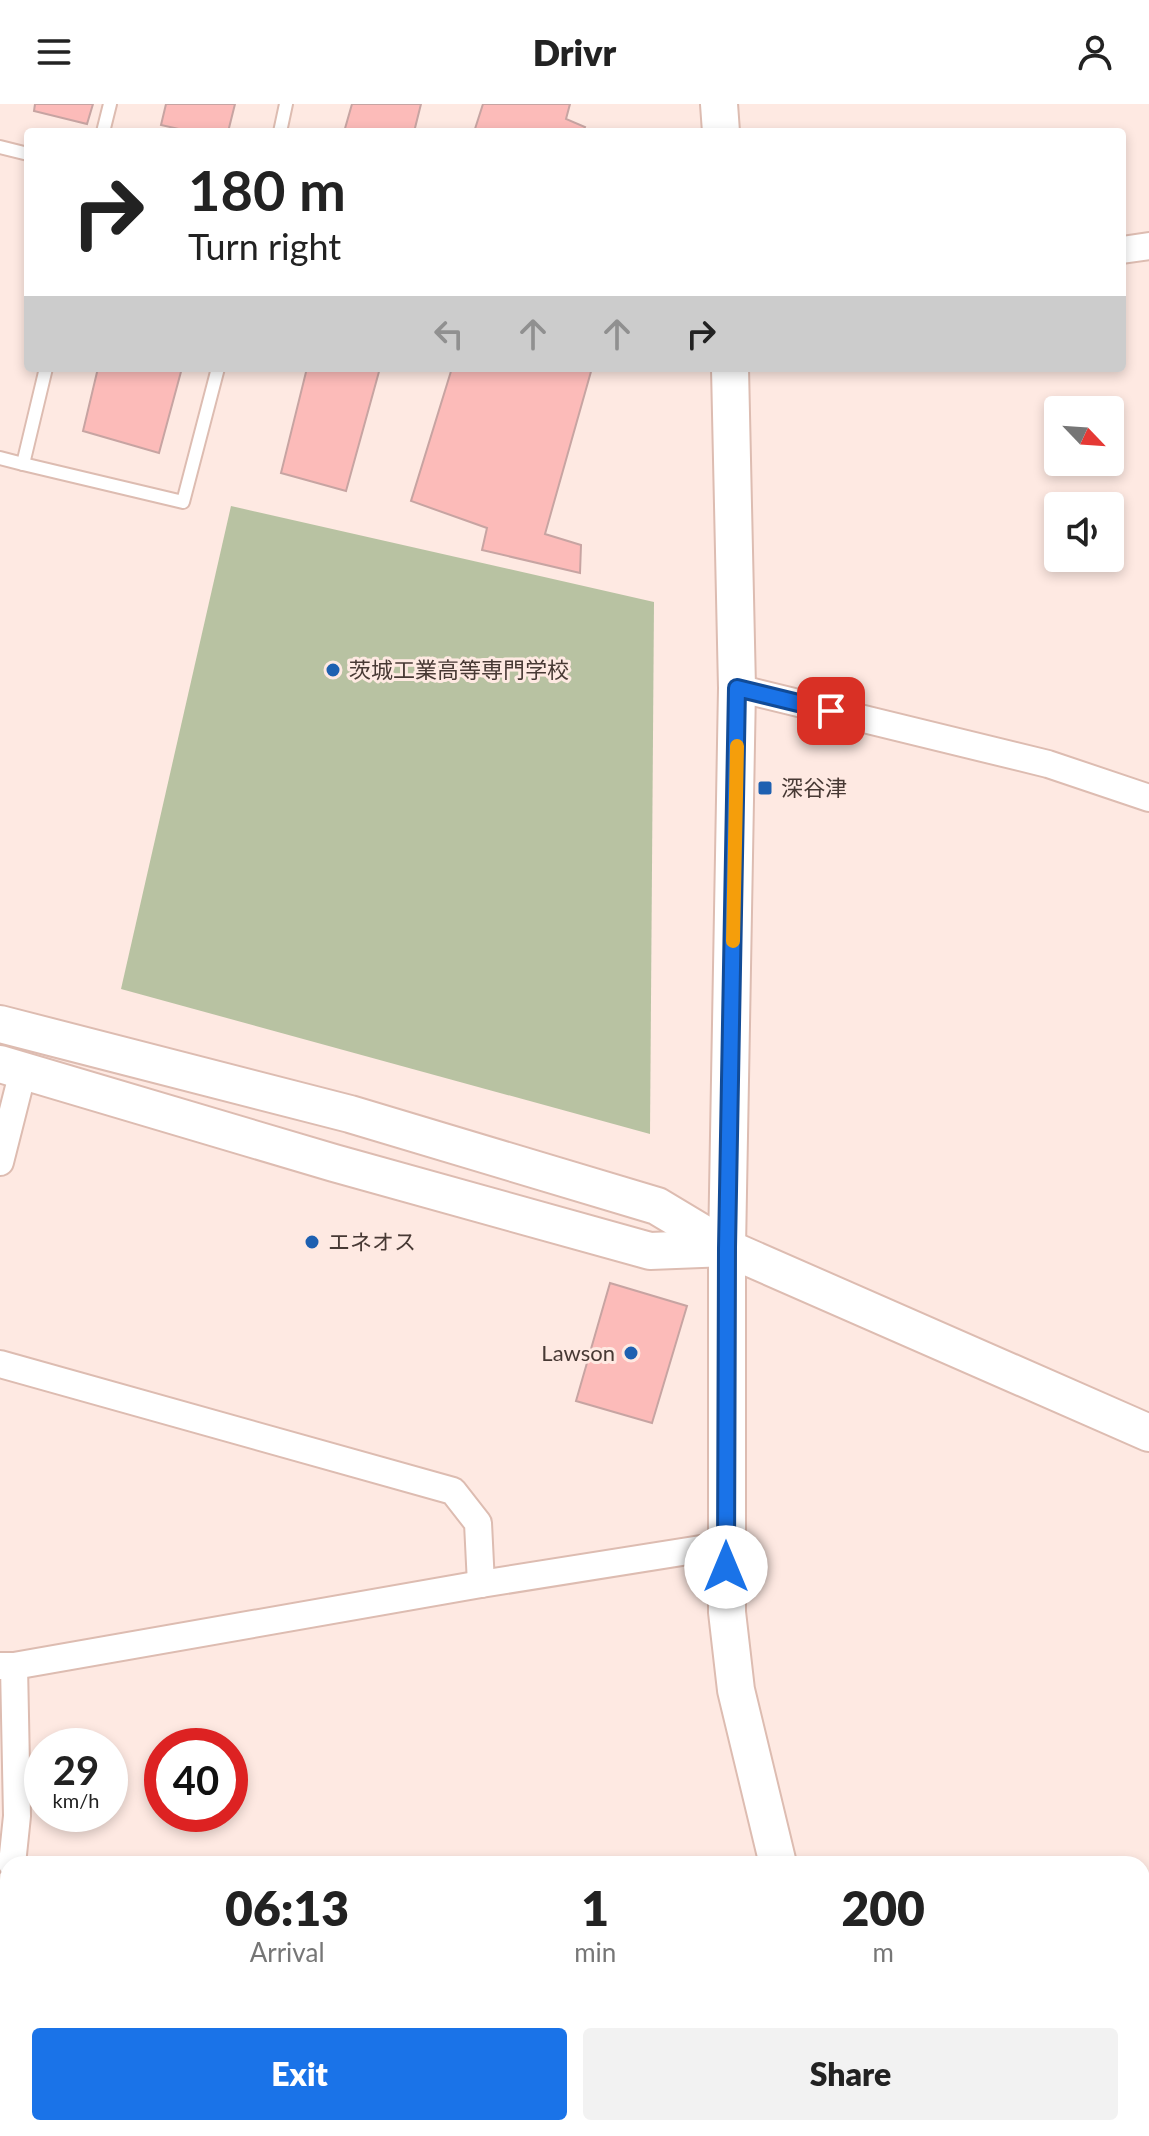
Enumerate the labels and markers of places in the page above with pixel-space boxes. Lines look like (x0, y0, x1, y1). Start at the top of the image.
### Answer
place label: 茨城工業高等専門学校 (349, 656, 569, 683)
marker: 茨城工業高等専門学校 (324, 661, 342, 679)
pin (797, 677, 865, 745)
place label: 深谷津 (781, 774, 847, 801)
marker: 深谷津 (756, 779, 774, 797)
place label: エネオス (328, 1228, 416, 1255)
marker: エネオス (303, 1233, 321, 1251)
place label: Lawson (541, 1339, 615, 1366)
marker: Lawson (622, 1344, 640, 1362)

